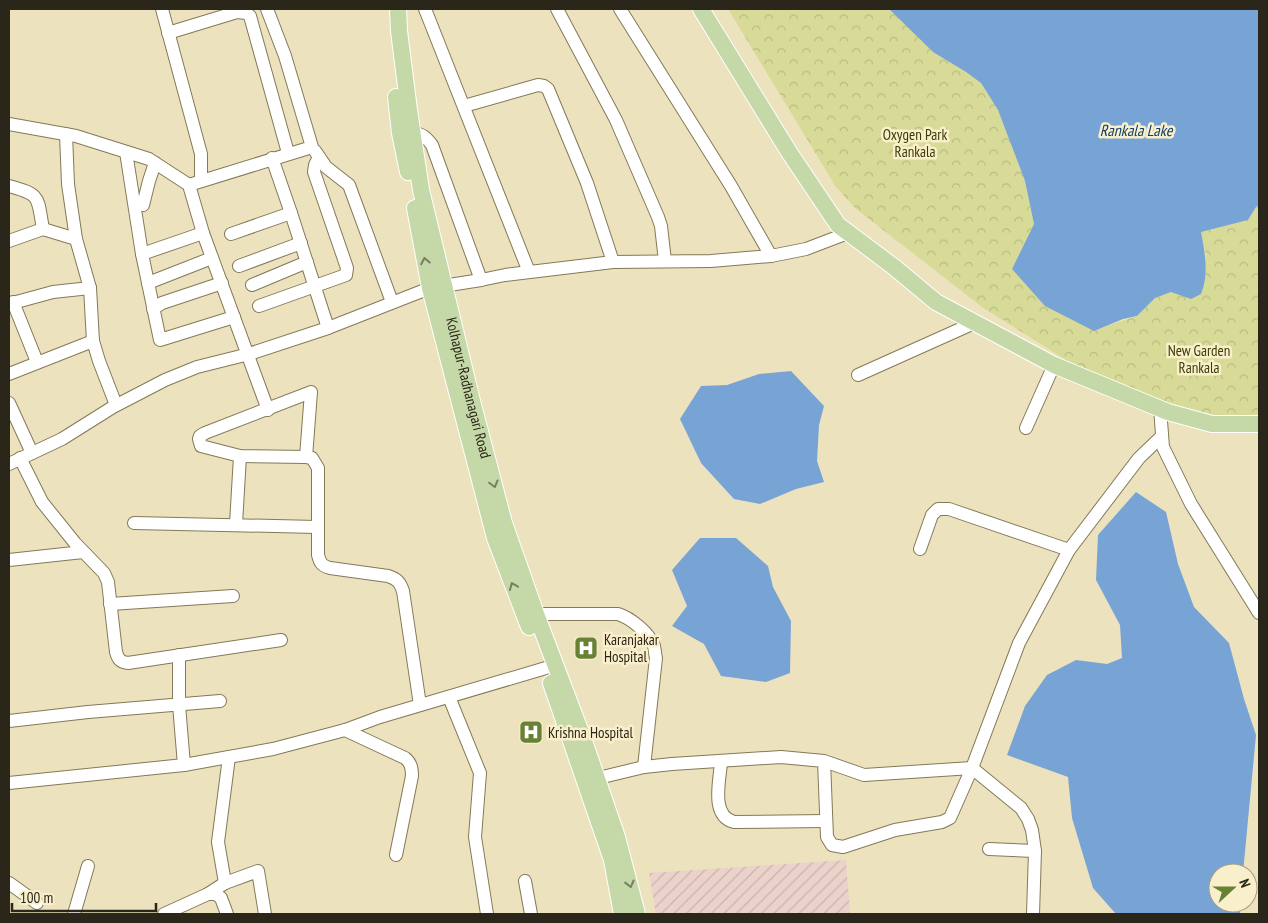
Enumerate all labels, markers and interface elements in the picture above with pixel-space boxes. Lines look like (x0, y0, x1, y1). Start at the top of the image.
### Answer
water label: Rankala Lake (1100, 120, 1174, 140)
park label: Oxygen Park Rankala (883, 125, 947, 161)
one-way arrow (420, 256, 431, 265)
street label: Kolhapur-Radhanagari Road (443, 315, 496, 460)
park label: New Garden Rankala (1168, 341, 1230, 377)
one-way arrow (488, 480, 499, 489)
one-way arrow (509, 582, 519, 591)
place label: Karanjakar Hospital (604, 630, 660, 666)
hospital icon: Karanjakar Hospital (573, 635, 599, 661)
hospital icon: Krishna Hospital (518, 719, 544, 745)
place label: Krishna Hospital (548, 723, 633, 742)
north arrow (1208, 863, 1258, 913)
text: N (1235, 877, 1255, 890)
one-way arrow (624, 879, 634, 887)
scale bar (12, 880, 156, 912)
text: 100 m (20, 888, 53, 907)

